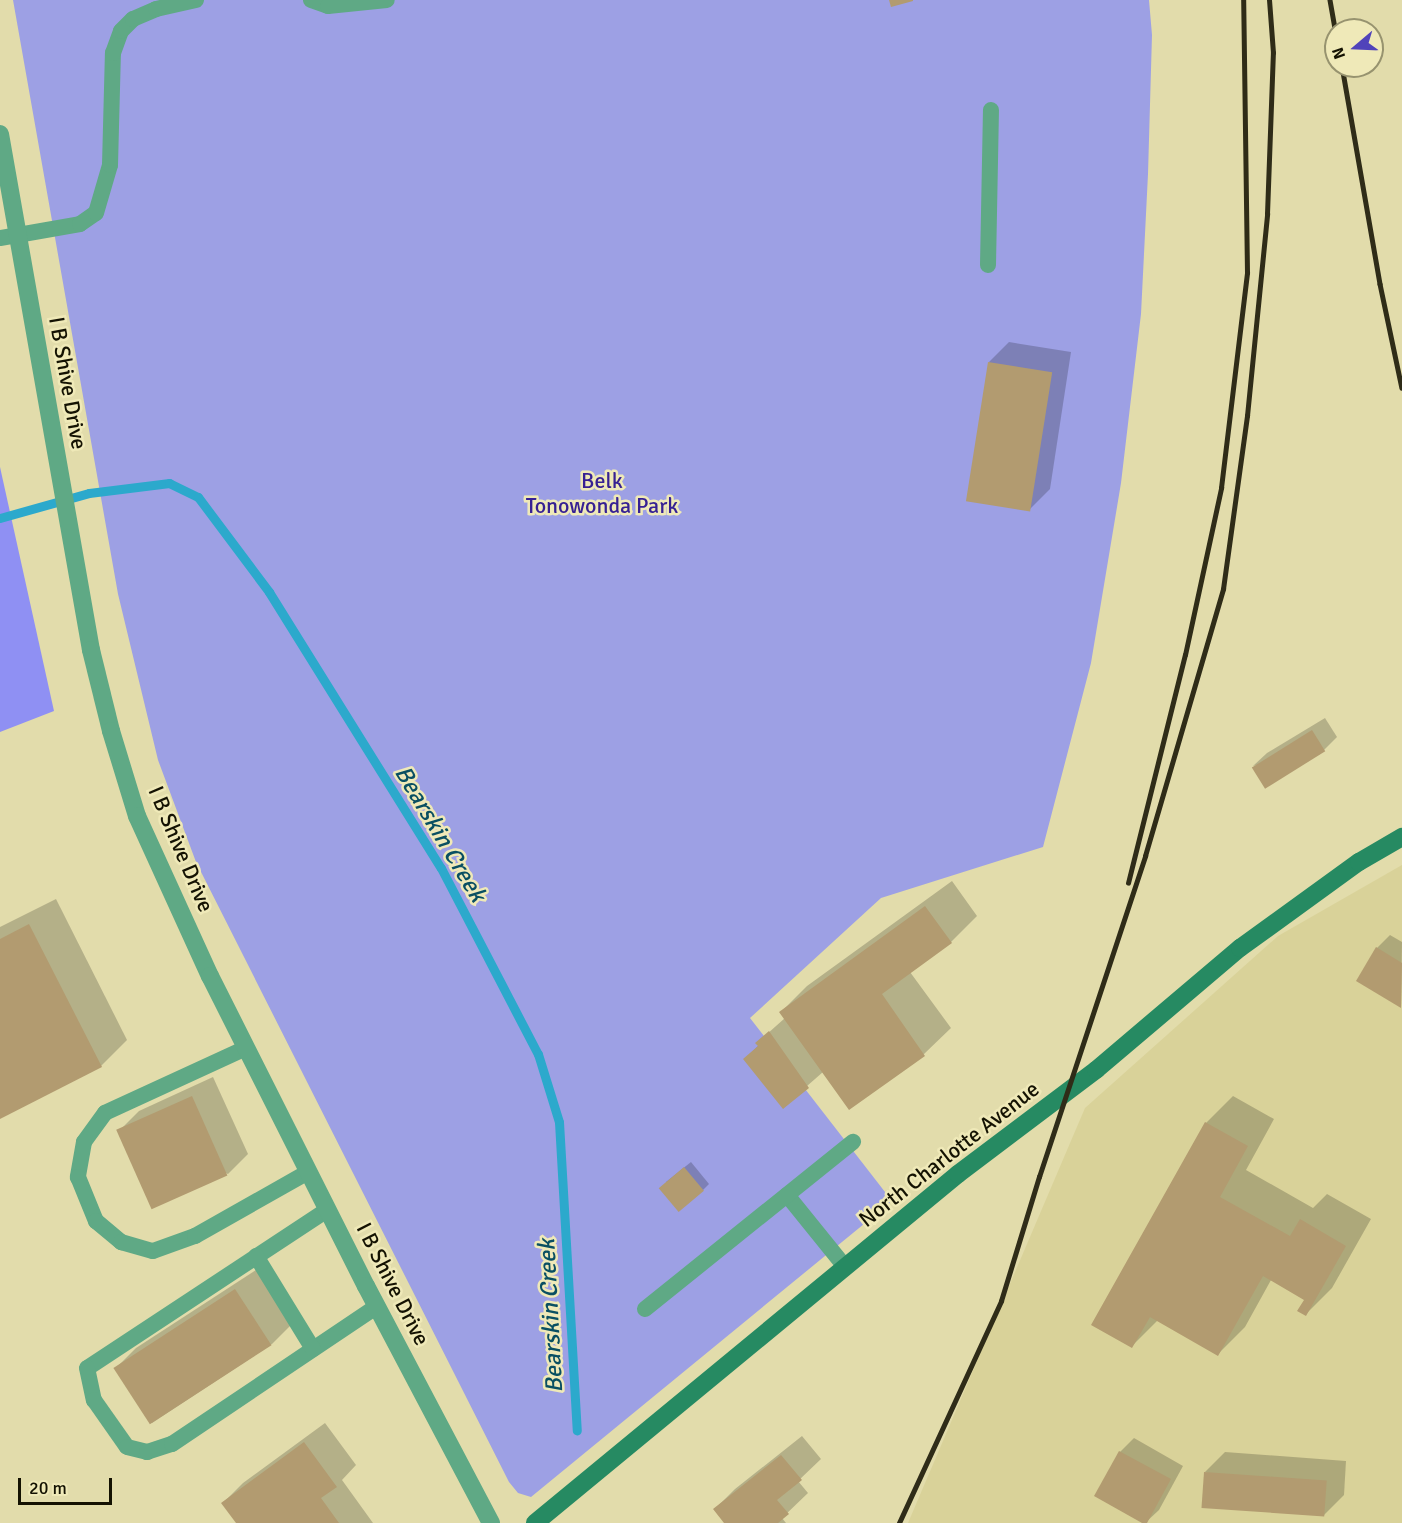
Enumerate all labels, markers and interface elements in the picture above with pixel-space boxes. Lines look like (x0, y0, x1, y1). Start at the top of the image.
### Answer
north arrow (1324, 18, 1384, 78)
text: N (1328, 45, 1350, 62)
street label: I B Shive Drive (43, 315, 93, 451)
park label: Belk Tonowonda Park (526, 467, 678, 518)
water label: Bearskin Creek (388, 761, 492, 907)
street label: I B Shive Drive (143, 782, 219, 916)
street label: North Charlotte Avenue (854, 1075, 1044, 1233)
street label: I B Shive Drive (351, 1218, 435, 1350)
water label: Bearskin Creek (533, 1238, 569, 1394)
scale bar (21, 1466, 116, 1504)
text: 20 m (29, 1477, 67, 1499)

